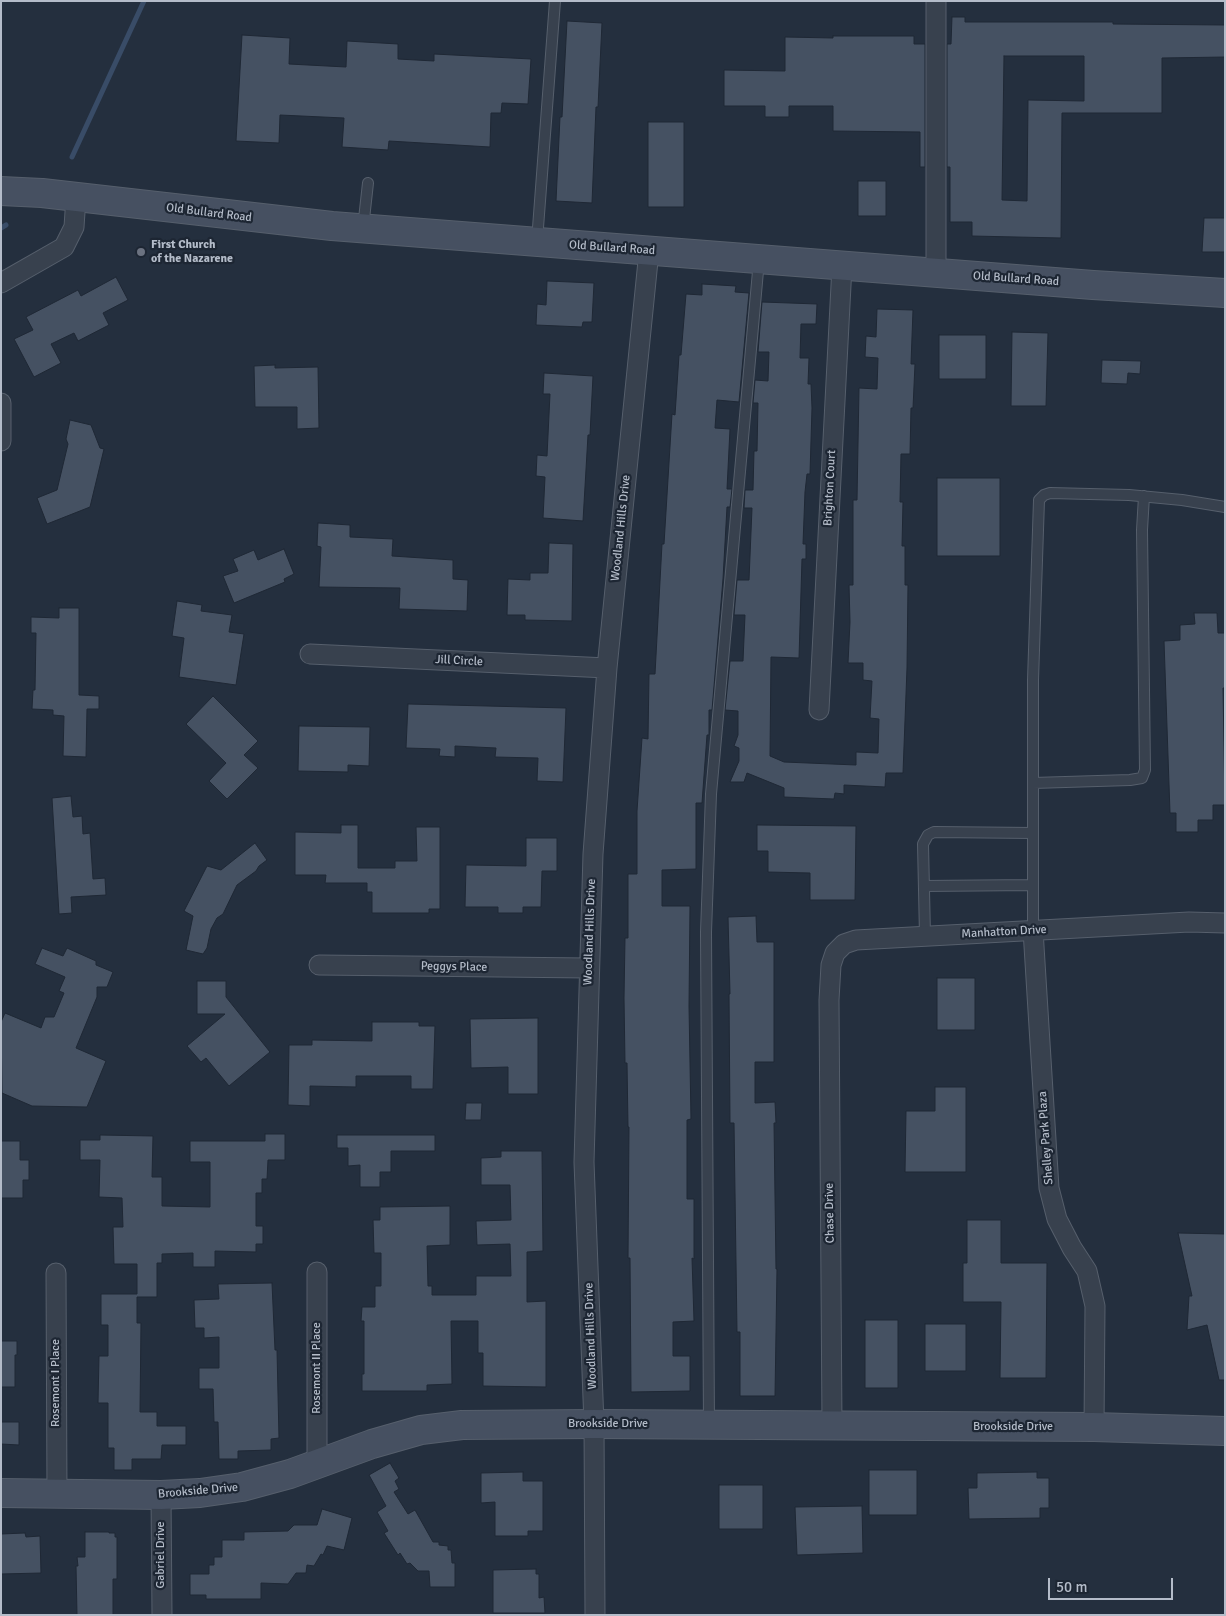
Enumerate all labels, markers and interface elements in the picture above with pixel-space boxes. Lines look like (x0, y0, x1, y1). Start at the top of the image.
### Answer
street label: Old Bullard Road (165, 201, 253, 225)
place label: First Church of the Nazarene (151, 238, 233, 266)
street label: Old Bullard Road (569, 238, 655, 258)
marker: First Church of the Nazarene (135, 246, 147, 258)
street label: Old Bullard Road (973, 269, 1059, 289)
street label: Brighton Court (821, 450, 839, 526)
street label: Woodland Hills Drive (608, 474, 634, 582)
street label: Jill Circle (435, 653, 483, 669)
street label: Woodland Hills Drive (581, 878, 599, 986)
street label: Manhatton Drive (961, 923, 1047, 941)
street label: Peggys Place (421, 959, 487, 975)
street label: Shelley Park Plaza (1036, 1091, 1056, 1185)
street label: Chase Drive (822, 1183, 838, 1243)
street label: Woodland Hills Drive (582, 1282, 600, 1390)
street label: Rosemont II Place (310, 1322, 324, 1414)
street label: Rosemont I Place (49, 1339, 63, 1427)
street label: Brookside Drive (568, 1417, 648, 1431)
street label: Brookside Drive (973, 1420, 1053, 1434)
street label: Brookside Drive (157, 1480, 239, 1502)
street label: Gabriel Drive (154, 1521, 168, 1589)
scale bar (1051, 1568, 1176, 1600)
text: 50 m (1056, 1578, 1087, 1596)

